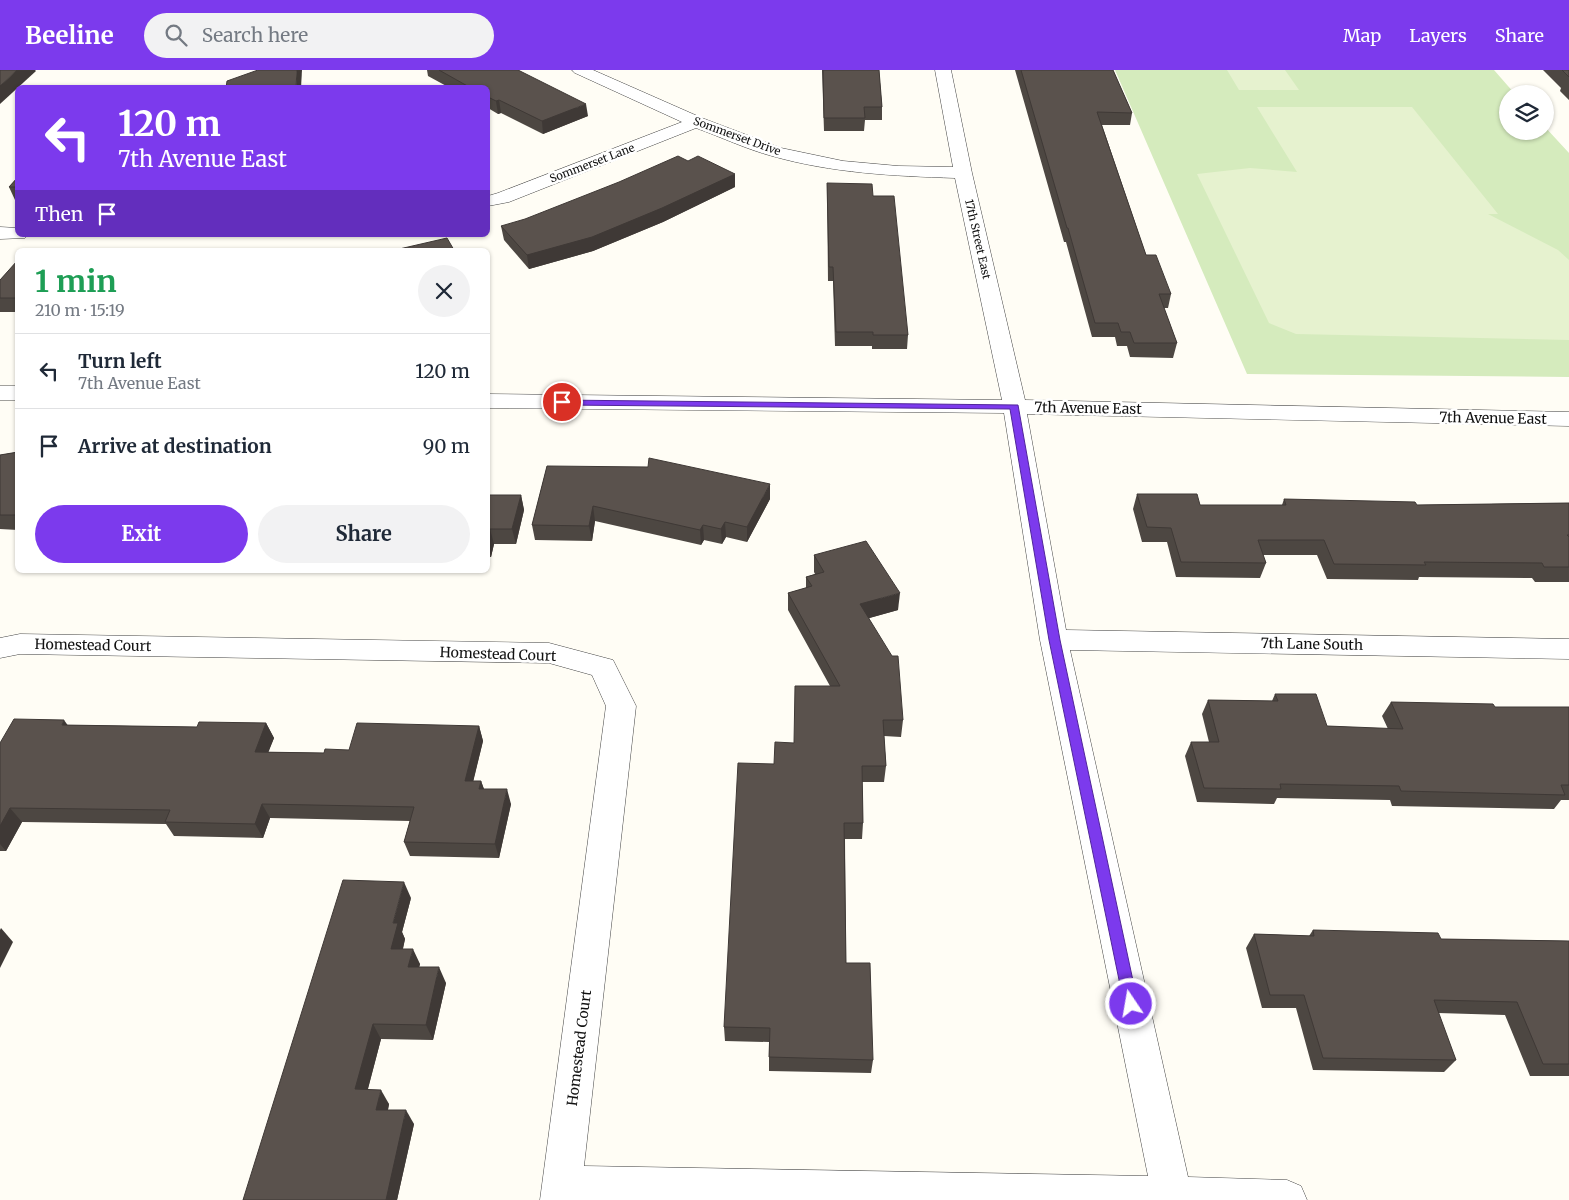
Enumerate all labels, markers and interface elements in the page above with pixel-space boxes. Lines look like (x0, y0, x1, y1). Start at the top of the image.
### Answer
search box (144, 13, 494, 58)
text: Beeline (25, 20, 114, 51)
icon: search (162, 21, 190, 49)
text: Search here (202, 23, 308, 47)
text: Map (1343, 24, 1381, 47)
text: Layers (1409, 24, 1467, 47)
text: Share (1495, 24, 1544, 47)
map controls (1499, 85, 1554, 140)
button: layers (1499, 85, 1554, 140)
text: 120 m (118, 102, 221, 146)
icon: left (35, 105, 100, 170)
street label: Sommerset Drive (691, 114, 783, 158)
street label: Sommerset Lane (548, 140, 637, 186)
text: 7th Avenue East (118, 145, 287, 173)
street label: 17th Street East (962, 198, 994, 281)
icon: arrive (93, 200, 121, 228)
text: Then (35, 202, 83, 226)
text: 1 min (35, 262, 117, 300)
button: close (418, 265, 470, 317)
text: 210 m · 15:19 (35, 300, 125, 320)
text: Turn left (78, 349, 162, 373)
icon: left (35, 357, 63, 385)
text: 120 m (415, 359, 470, 383)
text: 7th Avenue East (78, 373, 201, 393)
pin (541, 381, 583, 423)
icon: arrive (548, 388, 576, 416)
street label: 7th Avenue East (1034, 398, 1142, 418)
street label: 7th Avenue East (1439, 408, 1547, 428)
icon: arrive (35, 432, 63, 460)
text: Arrive at destination (78, 434, 272, 458)
text: 90 m (423, 434, 470, 458)
button: Exit (35, 505, 248, 563)
button: Share (258, 505, 470, 563)
street label: 7th Lane South (1261, 634, 1363, 654)
street label: Homestead Court (34, 635, 152, 655)
street label: Homestead Court (439, 643, 557, 665)
position arrow (1104, 977, 1156, 1029)
street label: Homestead Court (563, 988, 595, 1107)

